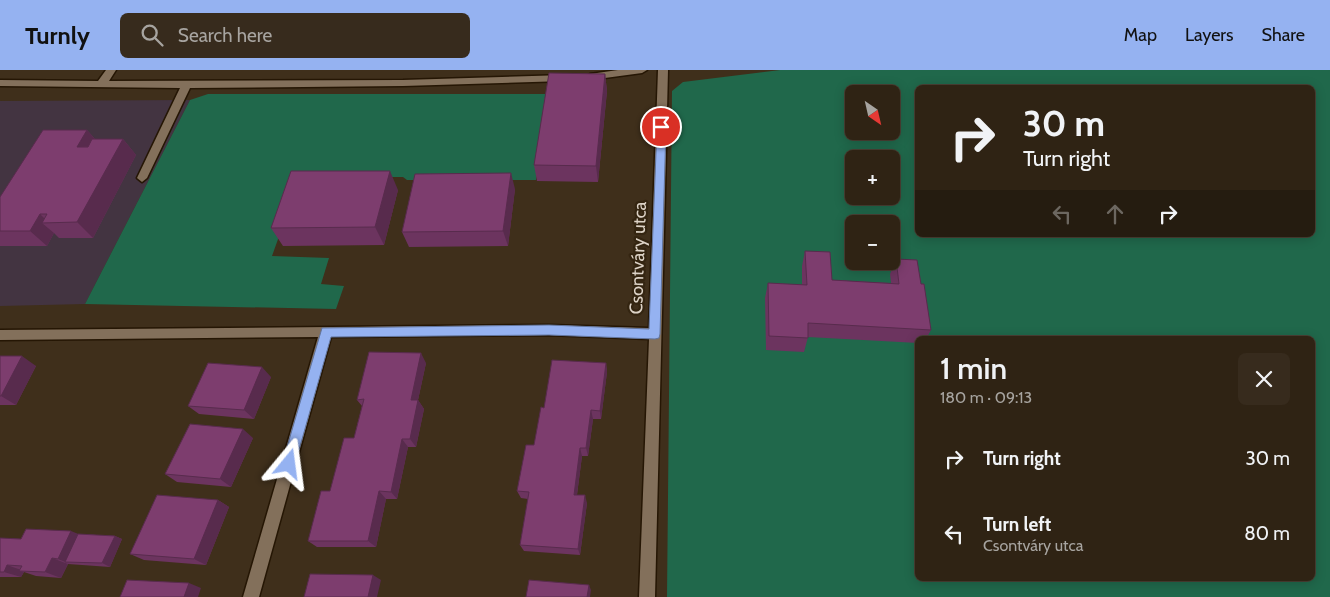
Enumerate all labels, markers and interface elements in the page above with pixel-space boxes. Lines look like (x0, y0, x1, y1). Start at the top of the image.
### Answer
search box (120, 13, 470, 58)
text: Turnly (25, 21, 90, 50)
icon: search (138, 21, 166, 49)
text: Search here (178, 24, 272, 47)
text: Map (1124, 24, 1157, 46)
text: Layers (1185, 24, 1234, 46)
text: Share (1262, 24, 1305, 46)
north arrow (845, 85, 900, 140)
map controls (845, 85, 900, 270)
text: 30 m (1023, 102, 1105, 145)
icon: right (940, 105, 1005, 170)
pin (640, 106, 682, 148)
icon: arrive (647, 113, 675, 141)
text: Turn right (1023, 145, 1110, 172)
button: + (845, 150, 900, 205)
icon: left (1048, 200, 1076, 228)
icon: ahead (1101, 200, 1129, 228)
icon: right (1154, 200, 1182, 228)
street label: Csontváry utca (625, 201, 651, 315)
button: − (845, 215, 900, 270)
text: 1 min (940, 350, 1007, 387)
button: close (1238, 353, 1290, 405)
text: 180 m · 09:13 (940, 388, 1032, 407)
position arrow (262, 437, 314, 489)
icon: right (940, 445, 968, 473)
text: Turn right (983, 447, 1061, 470)
text: 30 m (1246, 447, 1290, 470)
text: Turn left (983, 513, 1051, 536)
icon: left (940, 520, 968, 548)
text: 80 m (1244, 522, 1290, 545)
text: Csontváry utca (983, 536, 1083, 555)

